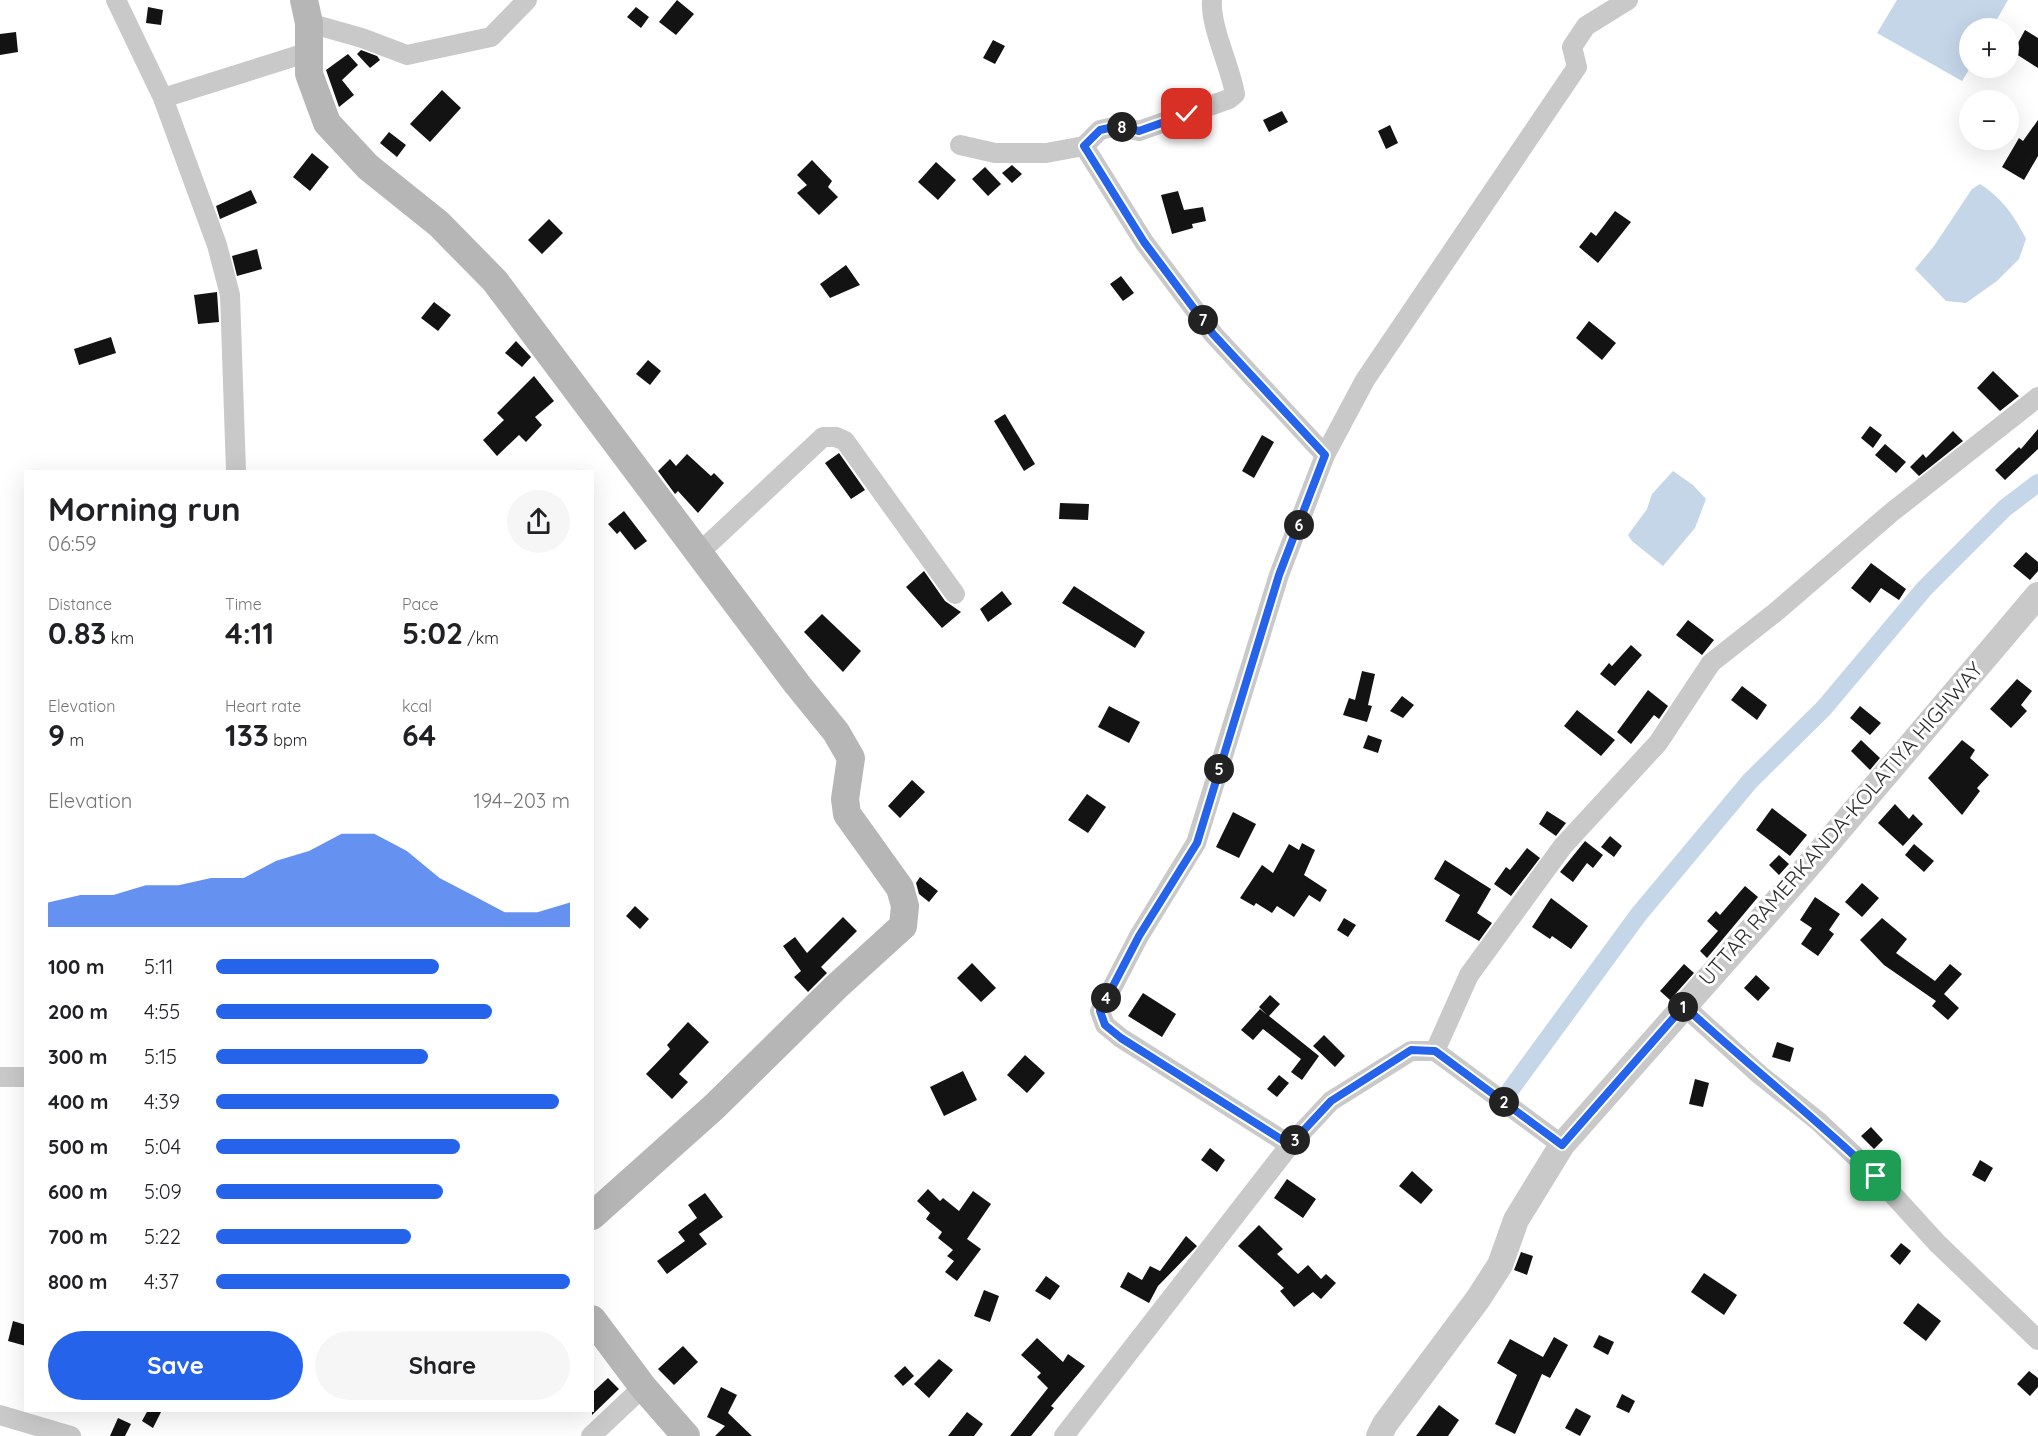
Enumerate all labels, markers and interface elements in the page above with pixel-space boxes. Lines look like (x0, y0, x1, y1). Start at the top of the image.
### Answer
map controls (1959, 18, 2019, 150)
button: + (1959, 18, 2019, 78)
pin (1161, 88, 1212, 139)
button: − (1959, 90, 2019, 150)
icon: check (1170, 97, 1203, 130)
pin: 8 (1107, 112, 1137, 142)
text: 8 (1118, 117, 1126, 137)
pin: 7 (1188, 305, 1218, 335)
text: 7 (1199, 310, 1207, 330)
text: Morning run (48, 488, 241, 529)
button: share (507, 490, 570, 553)
pin: 6 (1284, 510, 1314, 540)
text: 6 (1295, 515, 1303, 535)
text: 06:59 (48, 531, 96, 556)
text: Distance (48, 594, 112, 614)
text: Time (225, 594, 262, 614)
text: Pace (402, 594, 438, 614)
text: 0.83 (48, 614, 106, 652)
text: 4:11 (225, 614, 274, 652)
text: 5:02 (402, 614, 463, 652)
text: km (106, 628, 134, 648)
text: /km (463, 628, 499, 648)
street label: UTTAR RAMERKANDA-KOLATIYA HIGHWAY (1693, 656, 1988, 990)
text: Elevation (48, 696, 115, 716)
text: Heart rate (225, 696, 301, 716)
text: kcal (402, 696, 432, 716)
text: 9 (48, 716, 65, 754)
text: 133 (225, 716, 269, 754)
text: 64 (402, 716, 436, 754)
text: m (65, 730, 84, 750)
text: bpm (269, 730, 307, 750)
pin: 5 (1204, 754, 1234, 784)
text: 5 (1214, 759, 1224, 779)
text: Elevation (48, 788, 132, 813)
text: 194–203 m (474, 788, 570, 813)
text: 100 m (48, 954, 104, 979)
text: 5:11 (144, 954, 173, 979)
pin: 4 (1091, 983, 1121, 1013)
text: 4 (1101, 988, 1111, 1008)
pin: 1 (1668, 992, 1698, 1022)
text: 1 (1680, 997, 1686, 1017)
text: 200 m (48, 999, 108, 1024)
text: 4:55 (144, 999, 180, 1024)
text: 300 m (48, 1044, 107, 1069)
text: 5:15 (144, 1044, 177, 1069)
pin: 2 (1489, 1087, 1519, 1117)
text: 400 m (48, 1089, 108, 1114)
text: 4:39 (144, 1089, 180, 1114)
text: 2 (1499, 1092, 1509, 1112)
pin: 3 (1280, 1125, 1310, 1155)
text: 3 (1291, 1130, 1299, 1150)
text: 500 m (48, 1134, 108, 1159)
text: 5:04 (144, 1134, 181, 1159)
pin (1850, 1150, 1901, 1201)
icon: arrive (1859, 1159, 1892, 1192)
text: 600 m (48, 1179, 108, 1204)
text: 5:09 (144, 1179, 182, 1204)
text: 700 m (48, 1224, 108, 1249)
text: 5:22 (144, 1224, 181, 1249)
text: 800 m (48, 1269, 108, 1294)
text: 4:37 (144, 1269, 179, 1294)
button: Save (48, 1331, 303, 1400)
button: Share (315, 1331, 570, 1400)

